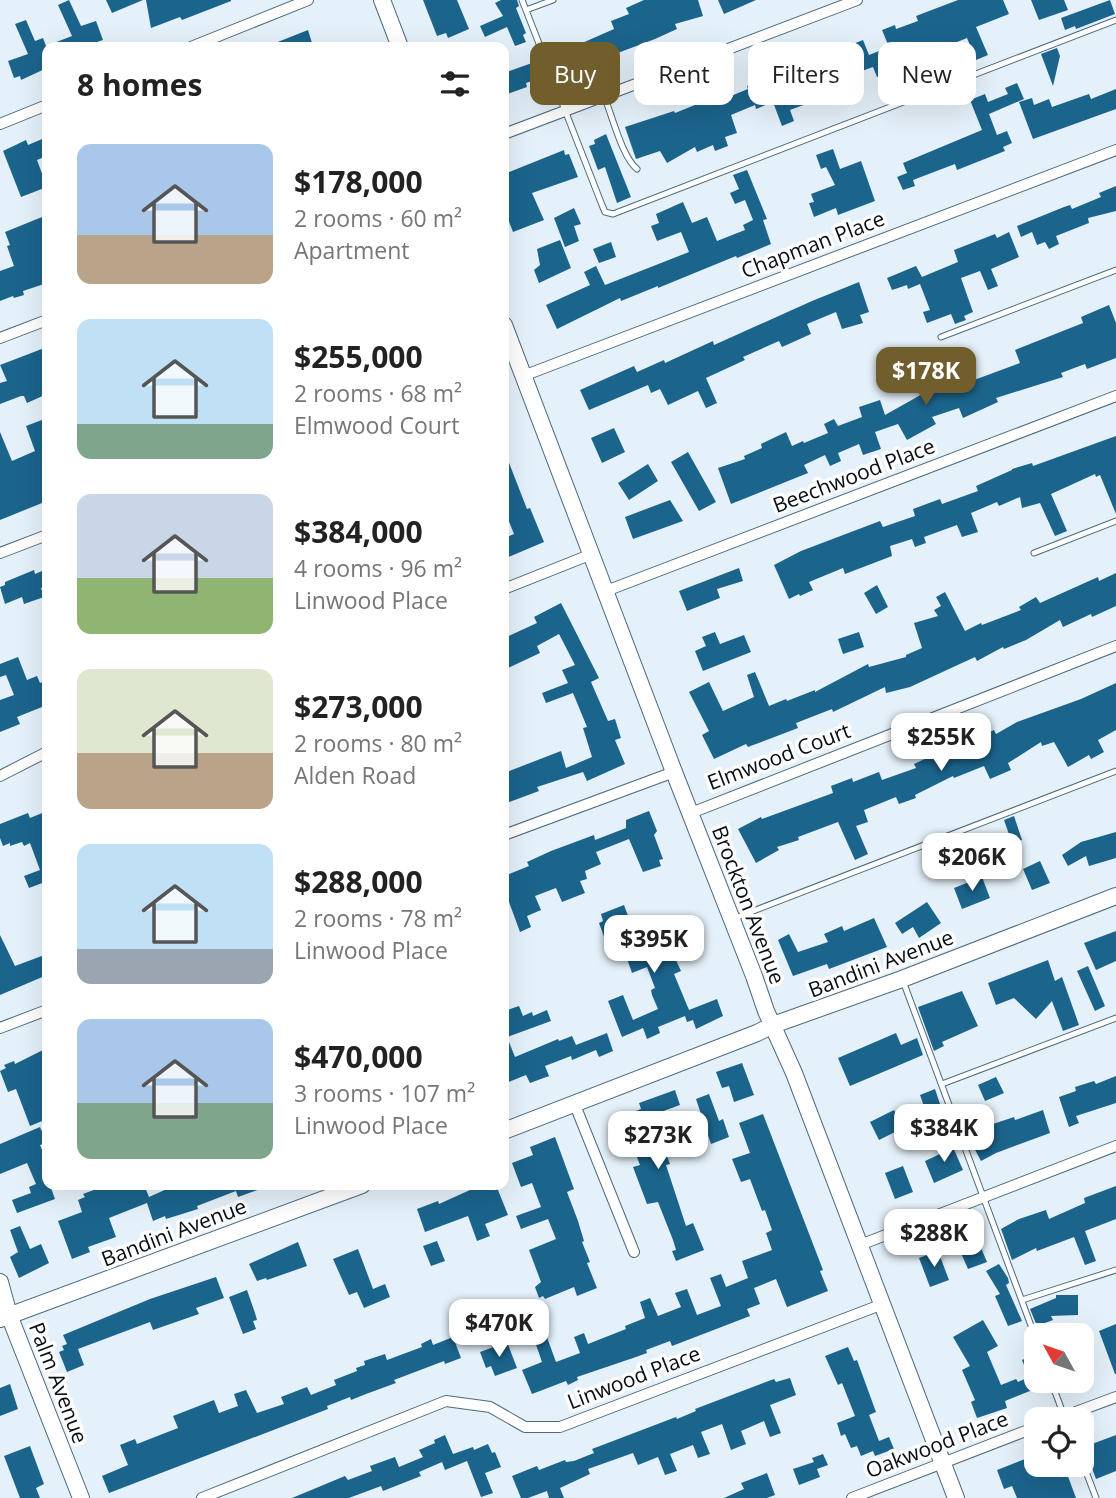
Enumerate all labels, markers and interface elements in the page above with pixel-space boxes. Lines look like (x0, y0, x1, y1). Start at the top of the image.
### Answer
chip: Buy (530, 42, 620, 105)
chip: Rent (634, 42, 734, 105)
chip: Filters (748, 42, 864, 105)
chip: New (878, 42, 976, 105)
text: 8 homes (77, 64, 202, 105)
icon: filters (436, 65, 474, 103)
text: $178,000 (294, 161, 423, 202)
icon: home (133, 172, 217, 256)
text: 2 rooms · 60 m² (294, 202, 462, 234)
street label: Chapman Place (737, 204, 888, 284)
text: Apartment (294, 234, 410, 266)
text: $255,000 (294, 336, 423, 377)
icon: home (133, 347, 217, 431)
pin: $178K (877, 348, 975, 407)
text: $178K (892, 354, 960, 386)
text: 2 rooms · 68 m² (294, 377, 462, 409)
text: Elmwood Court (294, 409, 459, 441)
street label: Beechwood Place (769, 431, 939, 519)
text: $384,000 (294, 511, 423, 552)
icon: home (133, 522, 217, 606)
text: 4 rooms · 96 m² (294, 552, 462, 584)
text: Linwood Place (294, 584, 448, 616)
text: $273,000 (294, 686, 423, 727)
icon: home (133, 697, 217, 781)
pin: $255K (892, 714, 990, 773)
street label: Elmwood Court (703, 716, 854, 796)
text: $255K (907, 720, 975, 752)
text: 2 rooms · 80 m² (294, 727, 462, 759)
text: Alden Road (294, 759, 416, 791)
street label: Brockton Avenue (706, 821, 792, 988)
pin: $206K (923, 834, 1021, 893)
text: $206K (938, 840, 1006, 872)
text: $288,000 (294, 861, 423, 902)
icon: home (133, 872, 217, 956)
text: 2 rooms · 78 m² (294, 902, 462, 934)
pin: $395K (605, 916, 703, 975)
text: $395K (620, 922, 688, 954)
street label: Bandini Avenue (804, 923, 957, 1004)
text: Linwood Place (294, 934, 448, 966)
text: $470,000 (294, 1036, 423, 1077)
icon: home (133, 1047, 217, 1131)
text: 3 rooms · 107 m² (294, 1077, 475, 1109)
pin: $384K (895, 1104, 993, 1164)
text: Linwood Place (294, 1109, 448, 1141)
text: $384K (910, 1111, 978, 1143)
pin: $273K (609, 1112, 707, 1171)
text: $273K (624, 1118, 692, 1150)
street label: Bandini Avenue (97, 1192, 250, 1273)
pin: $288K (885, 1210, 983, 1269)
text: $288K (900, 1216, 968, 1248)
pin: $470K (450, 1300, 548, 1359)
text: $470K (465, 1306, 533, 1338)
street label: Palm Avenue (23, 1318, 95, 1447)
north arrow (1024, 1323, 1094, 1393)
map controls (1024, 1323, 1094, 1477)
street label: Linwood Place (563, 1339, 704, 1415)
street label: Oakwood Place (861, 1404, 1012, 1484)
button: locate (1024, 1407, 1094, 1477)

